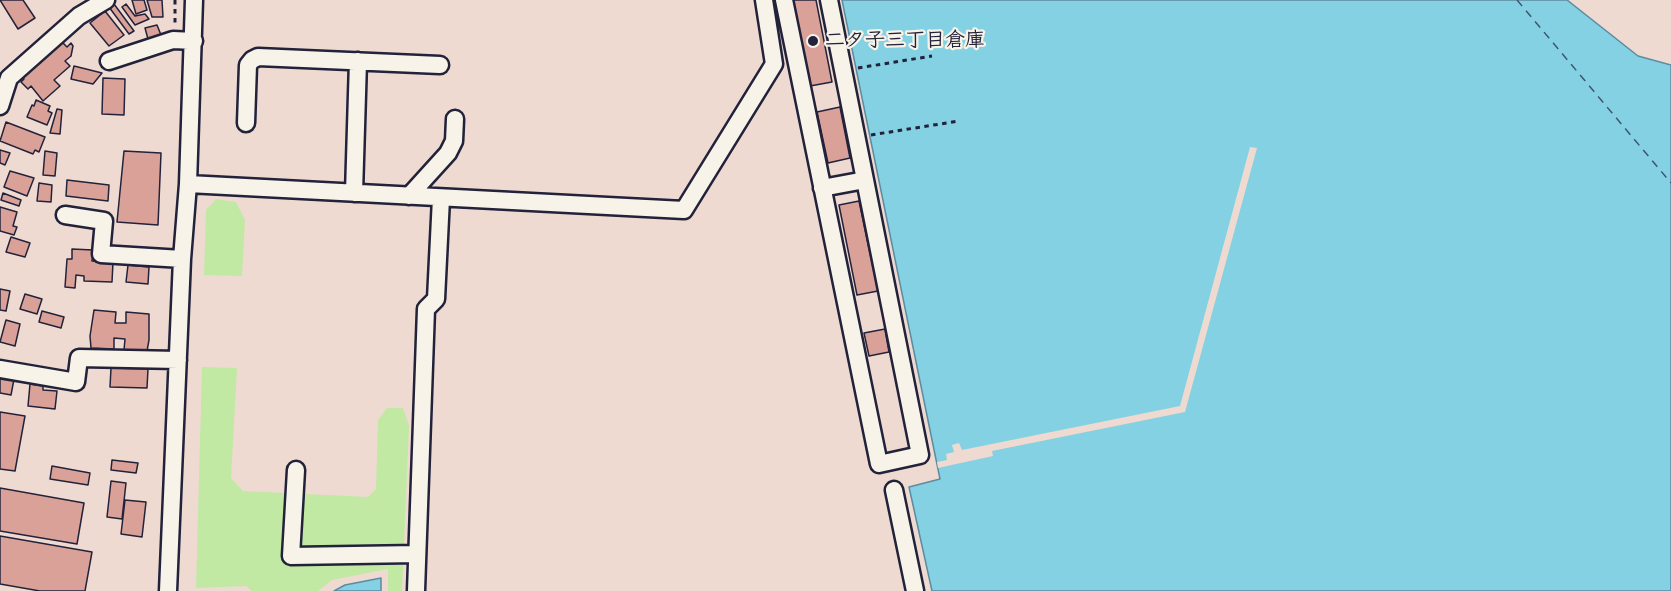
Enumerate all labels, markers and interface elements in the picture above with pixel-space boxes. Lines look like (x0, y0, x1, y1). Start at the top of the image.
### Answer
place label: 二タ子三丁目倉庫 (825, 29, 985, 53)
marker: 二タ子三丁目倉庫 (806, 34, 820, 48)

